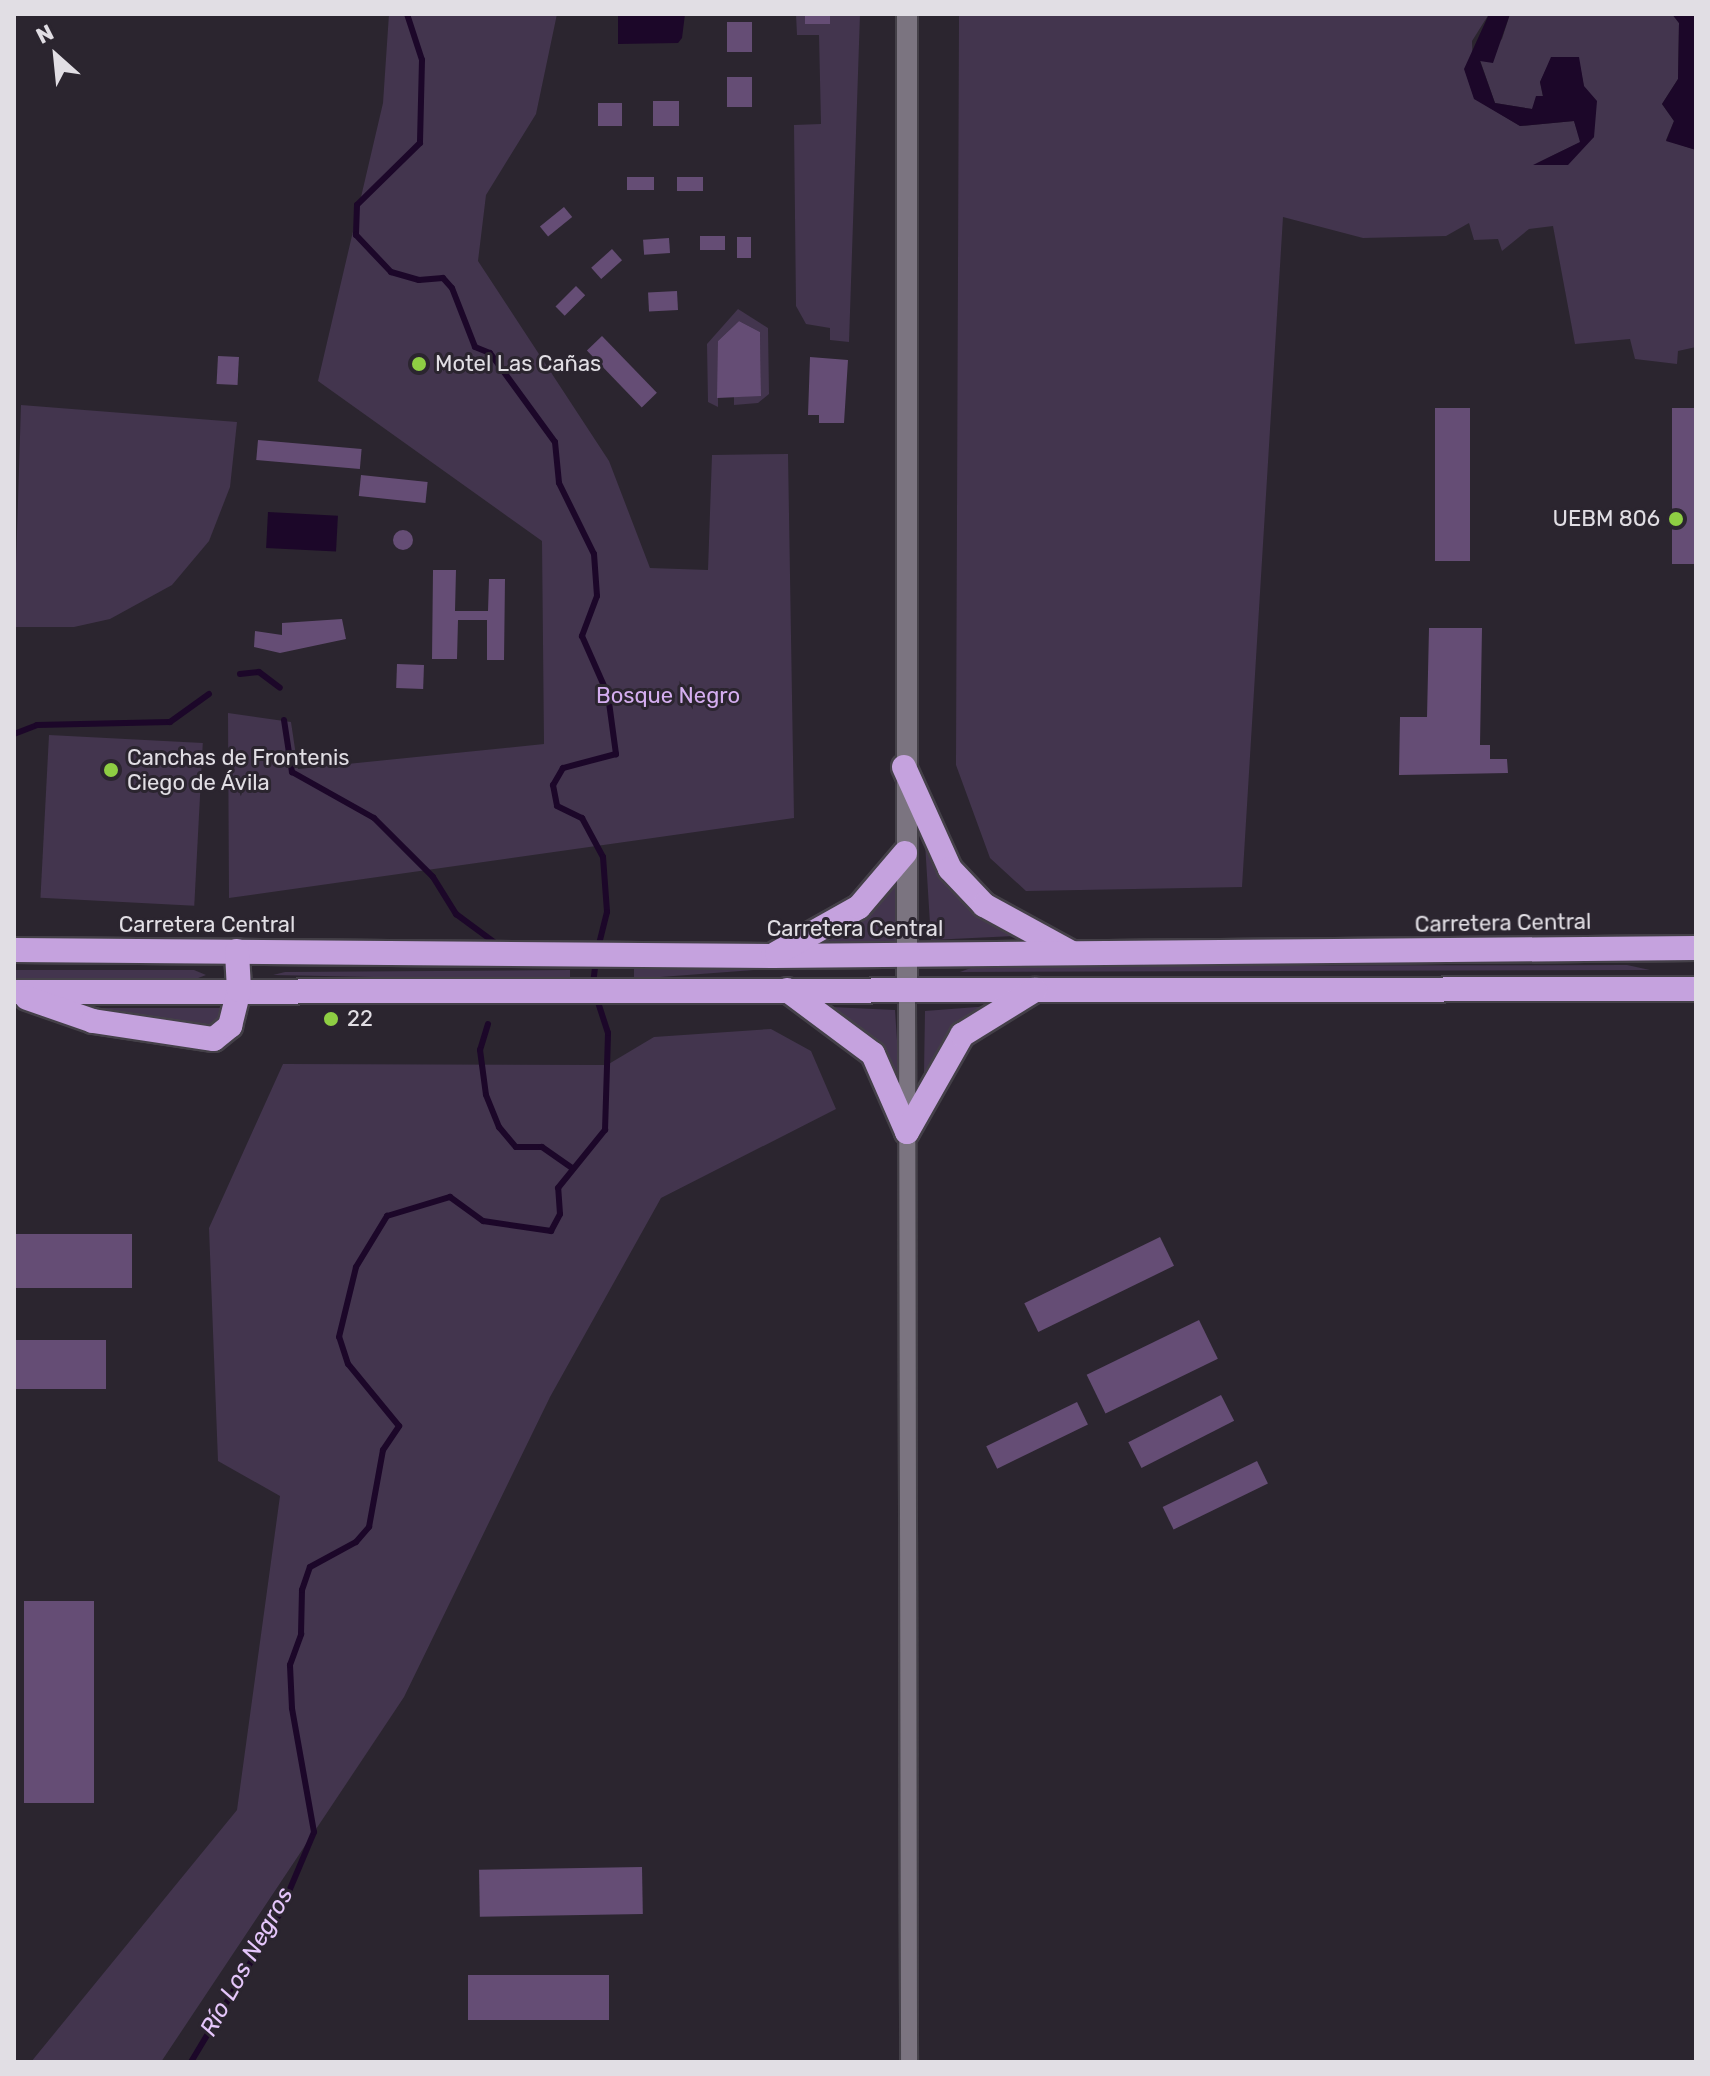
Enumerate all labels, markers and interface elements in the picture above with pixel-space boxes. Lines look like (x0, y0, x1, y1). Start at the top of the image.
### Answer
north arrow (16, 16, 96, 96)
text: N (32, 19, 58, 50)
place label: Motel Las Cañas (435, 351, 601, 377)
marker: Motel Las Cañas (410, 355, 428, 373)
place label: UEBM 806 (1552, 506, 1660, 532)
marker: UEBM 806 (1667, 510, 1685, 528)
park label: Bosque Negro (596, 683, 740, 709)
place label: Canchas de Frontenis Ciego de Ávila (127, 744, 350, 796)
marker: Canchas de Frontenis Ciego de Ávila (102, 761, 120, 779)
street label: Carretera Central (1414, 908, 1592, 938)
street label: Carretera Central (119, 912, 295, 938)
street label: Carretera Central (767, 916, 943, 942)
place label: 22 (347, 1006, 373, 1032)
marker: 22 (322, 1010, 340, 1028)
water label: Río Los Negros (194, 1883, 300, 2041)

